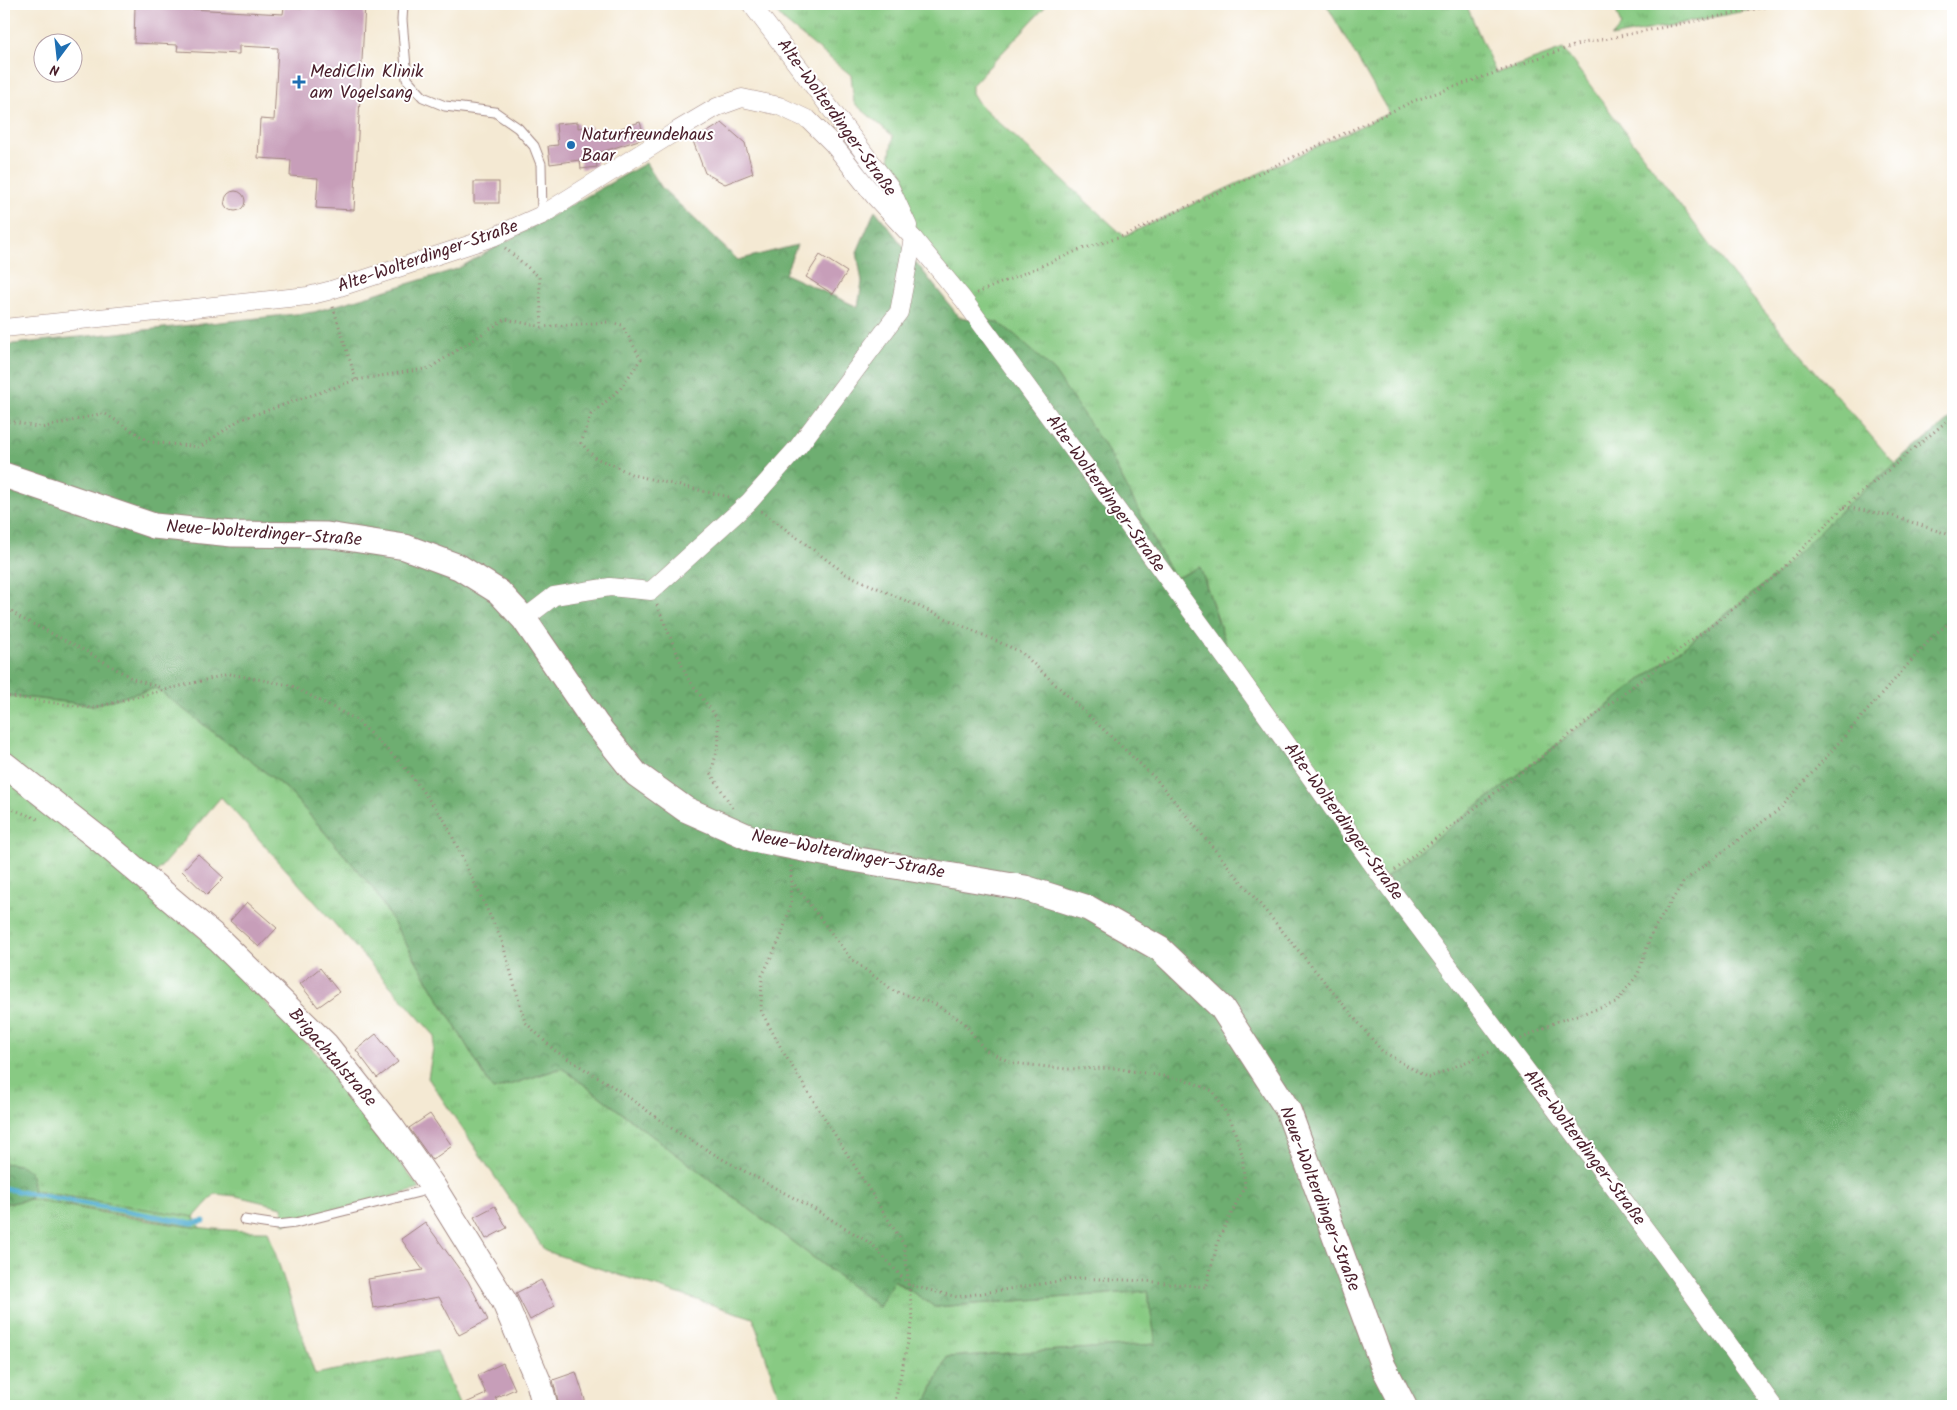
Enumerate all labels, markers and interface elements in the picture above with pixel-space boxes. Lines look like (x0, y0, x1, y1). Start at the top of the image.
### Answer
north arrow (32, 32, 82, 82)
street label: Alte-Wolterdinger-Straße (769, 33, 903, 203)
text: N (48, 58, 62, 81)
place label: MediClin Klinik am Vogelsang (310, 58, 424, 108)
marker: MediClin Klinik am Vogelsang (292, 75, 306, 89)
place label: Naturfreundehaus Baar (581, 121, 714, 171)
marker: Naturfreundehaus Baar (565, 139, 577, 151)
street label: Alte-Wolterdinger-Straße (334, 212, 522, 302)
street label: Alte-Wolterdinger-Straße (1038, 409, 1172, 579)
street label: Neue-Wolterdinger-Straße (165, 513, 363, 555)
street label: Alte-Wolterdinger-Straße (1276, 737, 1410, 907)
street label: Neue-Wolterdinger-Straße (749, 822, 947, 888)
street label: Brigachtalstraße (280, 1002, 384, 1114)
street label: Alte-Wolterdinger-Straße (1515, 1064, 1653, 1232)
street label: Neue-Wolterdinger-Straße (1270, 1102, 1368, 1296)

